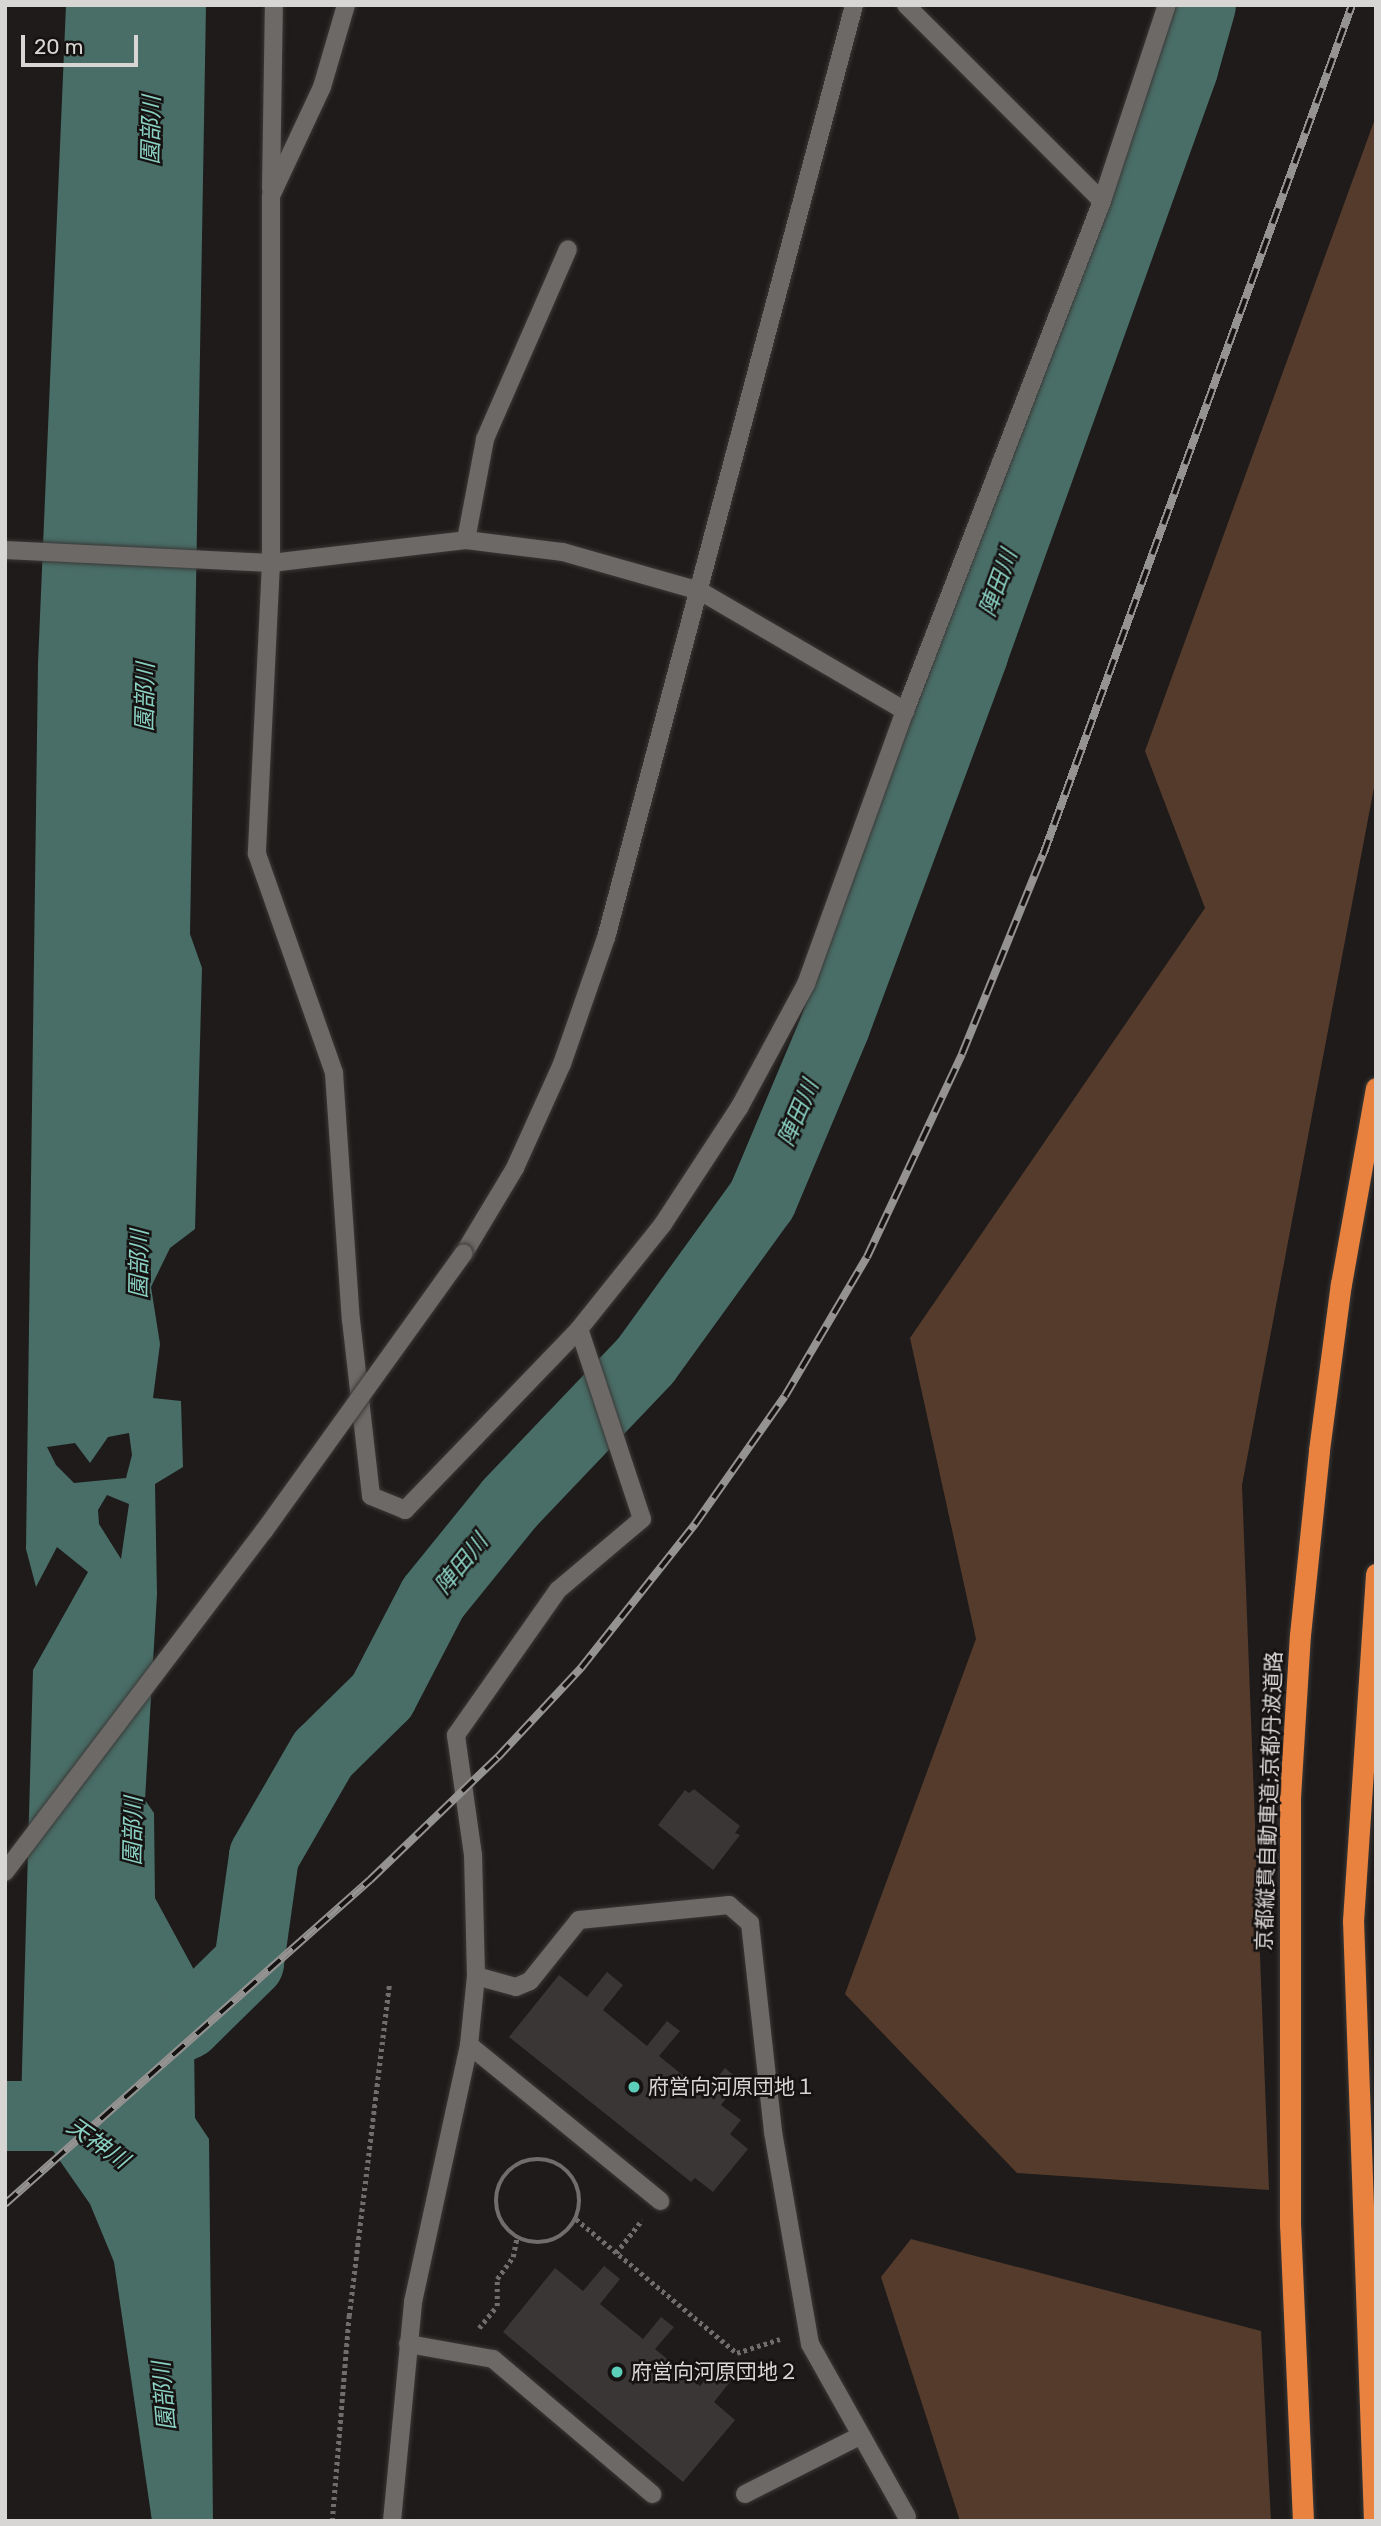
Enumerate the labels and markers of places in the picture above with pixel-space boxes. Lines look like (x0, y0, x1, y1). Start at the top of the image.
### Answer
place label: 府営向河原団地１ (648, 2074, 816, 2100)
marker: 府営向河原団地１ (626, 2079, 642, 2095)
place label: 府営向河原団地２ (631, 2359, 799, 2385)
marker: 府営向河原団地２ (609, 2364, 625, 2380)

